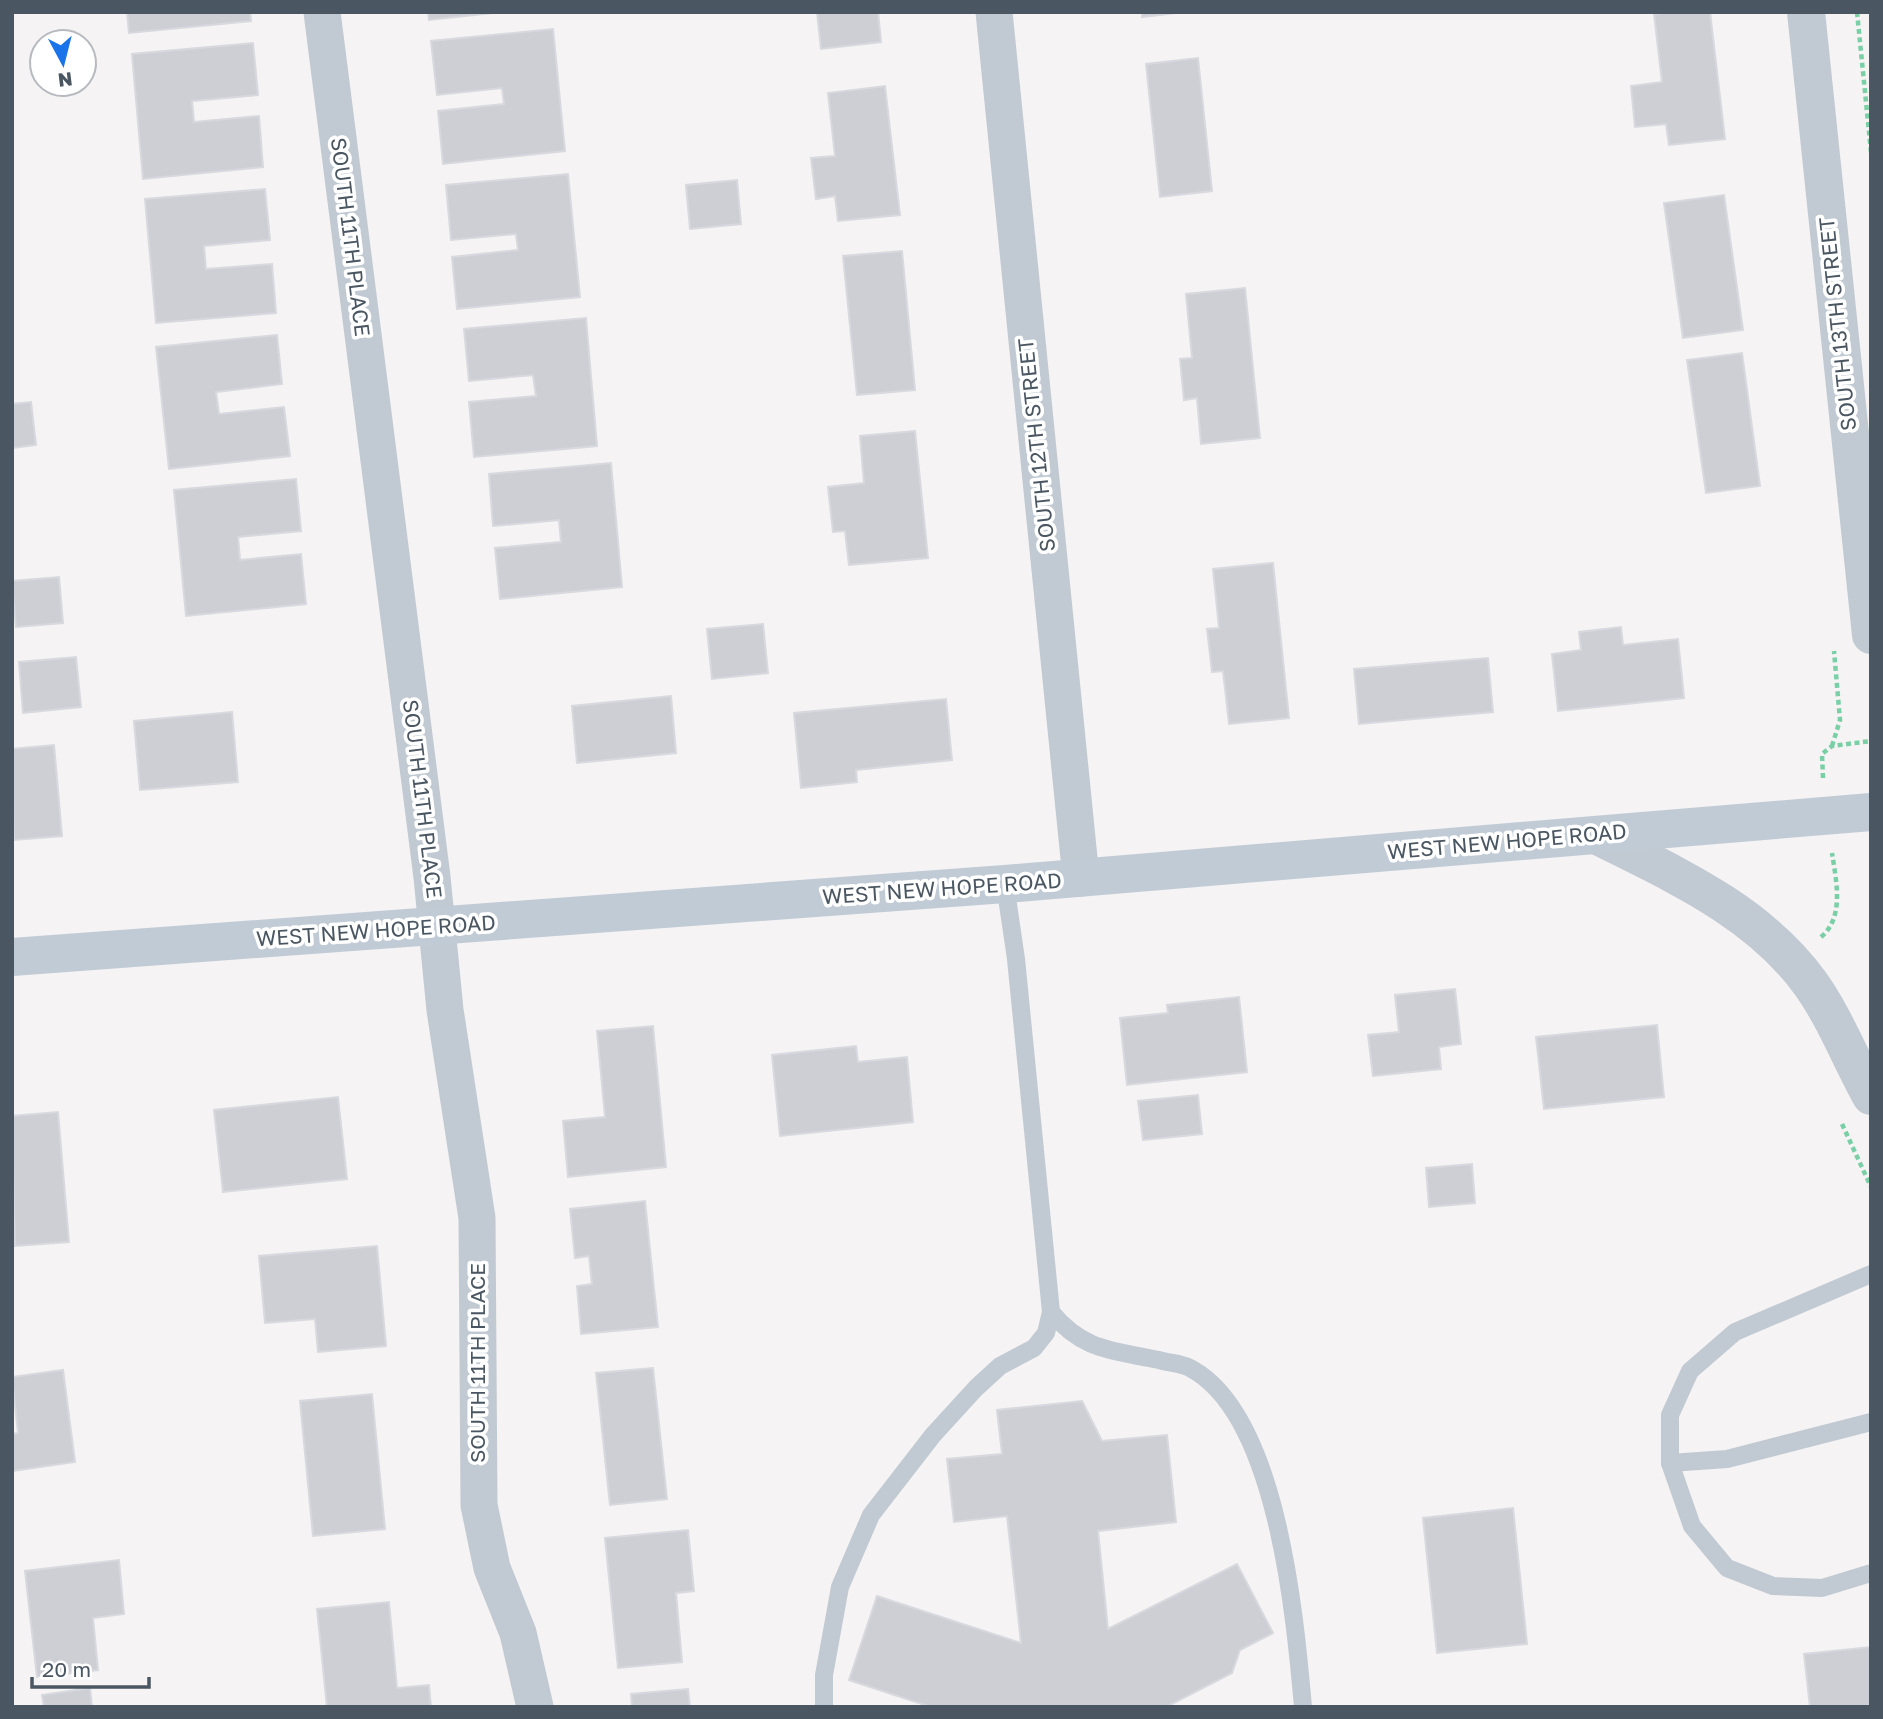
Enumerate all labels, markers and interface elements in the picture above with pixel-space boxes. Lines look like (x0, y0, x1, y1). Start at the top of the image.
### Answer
north arrow (28, 28, 98, 98)
text: N (57, 68, 74, 93)
street label: SOUTH 11TH PLACE (326, 136, 376, 338)
street label: SOUTH 13TH STREET (1813, 216, 1861, 432)
street label: SOUTH 12TH STREET (1012, 337, 1060, 553)
street label: SOUTH 11TH PLACE (398, 698, 448, 900)
street label: WEST NEW HOPE ROAD (1386, 818, 1628, 864)
street label: WEST NEW HOPE ROAD (821, 867, 1063, 909)
street label: WEST NEW HOPE ROAD (255, 909, 497, 951)
street label: SOUTH 11TH PLACE (464, 1263, 490, 1463)
scale bar (32, 1646, 149, 1690)
text: 20 m (42, 1656, 91, 1682)

